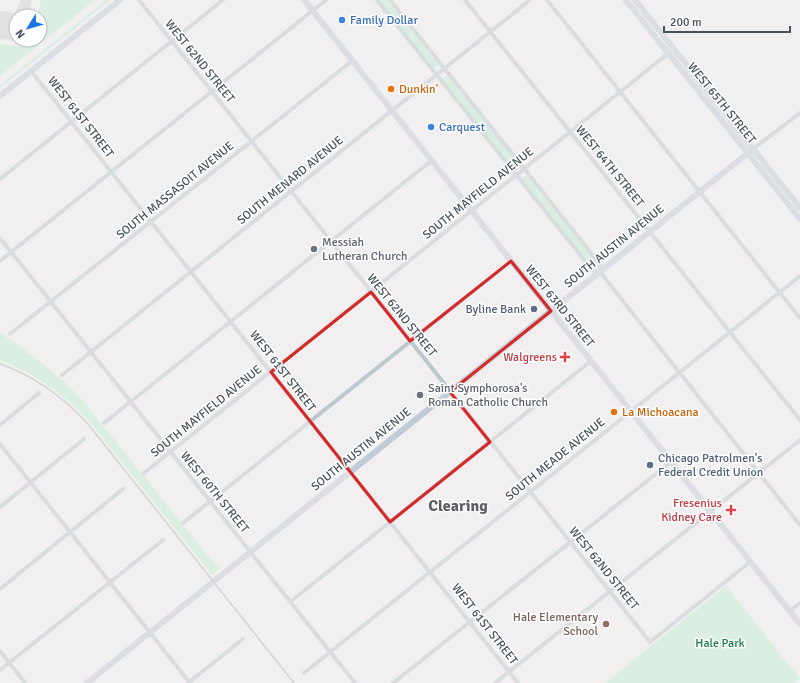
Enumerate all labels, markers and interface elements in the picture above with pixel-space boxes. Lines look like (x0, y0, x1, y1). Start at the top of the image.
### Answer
north arrow (8, 8, 48, 48)
scale bar (664, 8, 790, 34)
place label: Family Dollar (350, 13, 418, 28)
marker: Family Dollar (337, 15, 347, 25)
text: 200 m (670, 15, 702, 30)
street label: WEST 62ND STREET (162, 17, 238, 106)
text: N (13, 27, 28, 41)
street label: WEST 65TH STREET (684, 60, 759, 147)
street label: WEST 61ST STREET (44, 74, 117, 161)
place label: Dunkin' (399, 82, 438, 97)
marker: Dunkin' (386, 84, 396, 94)
place label: Carquest (439, 120, 485, 135)
marker: Carquest (426, 122, 436, 132)
street label: WEST 64TH STREET (572, 123, 647, 210)
street label: SOUTH MENARD AVENUE (234, 133, 347, 228)
street label: SOUTH MASSASOIT AVENUE (114, 138, 237, 242)
street label: SOUTH MAYFIELD AVENUE (420, 144, 537, 243)
street label: SOUTH AUSTIN AVENUE (561, 201, 667, 291)
place label: Messiah Lutheran Church (322, 235, 408, 264)
marker: Messiah Lutheran Church (309, 244, 319, 254)
street label: WEST 63RD STREET (522, 262, 597, 351)
street label: WEST 62ND STREET (364, 271, 440, 360)
place label: Byline Bank (465, 302, 526, 317)
marker: Byline Bank (529, 304, 539, 314)
street label: WEST 61ST STREET (246, 328, 319, 415)
place label: Walgreens (503, 350, 557, 365)
marker: Walgreens (560, 352, 570, 362)
street label: SOUTH MAYFIELD AVENUE (148, 362, 265, 461)
place label: Saint Symphorosa's Roman Catholic Church (428, 381, 548, 410)
marker: Saint Symphorosa's Roman Catholic Church (415, 390, 425, 400)
street label: SOUTH AUSTIN AVENUE (308, 404, 414, 494)
place label: La Michoacana (622, 405, 699, 420)
marker: La Michoacana (609, 407, 619, 417)
street label: SOUTH MEADE AVENUE (503, 415, 608, 504)
street label: WEST 60TH STREET (177, 449, 252, 536)
place label: Chicago Patrolmen's Federal Credit Union (658, 451, 763, 480)
marker: Chicago Patrolmen's Federal Credit Union (645, 460, 655, 470)
district label: Clearing (428, 496, 488, 516)
place label: Fresenius Kidney Care (661, 496, 722, 525)
marker: Fresenius Kidney Care (725, 504, 737, 516)
street label: WEST 62ND STREET (566, 524, 642, 613)
street label: WEST 61ST STREET (448, 581, 521, 668)
place label: Hale Elementary School (513, 610, 598, 639)
marker: Hale Elementary School (601, 619, 611, 629)
park label: Hale Park (695, 636, 745, 651)

